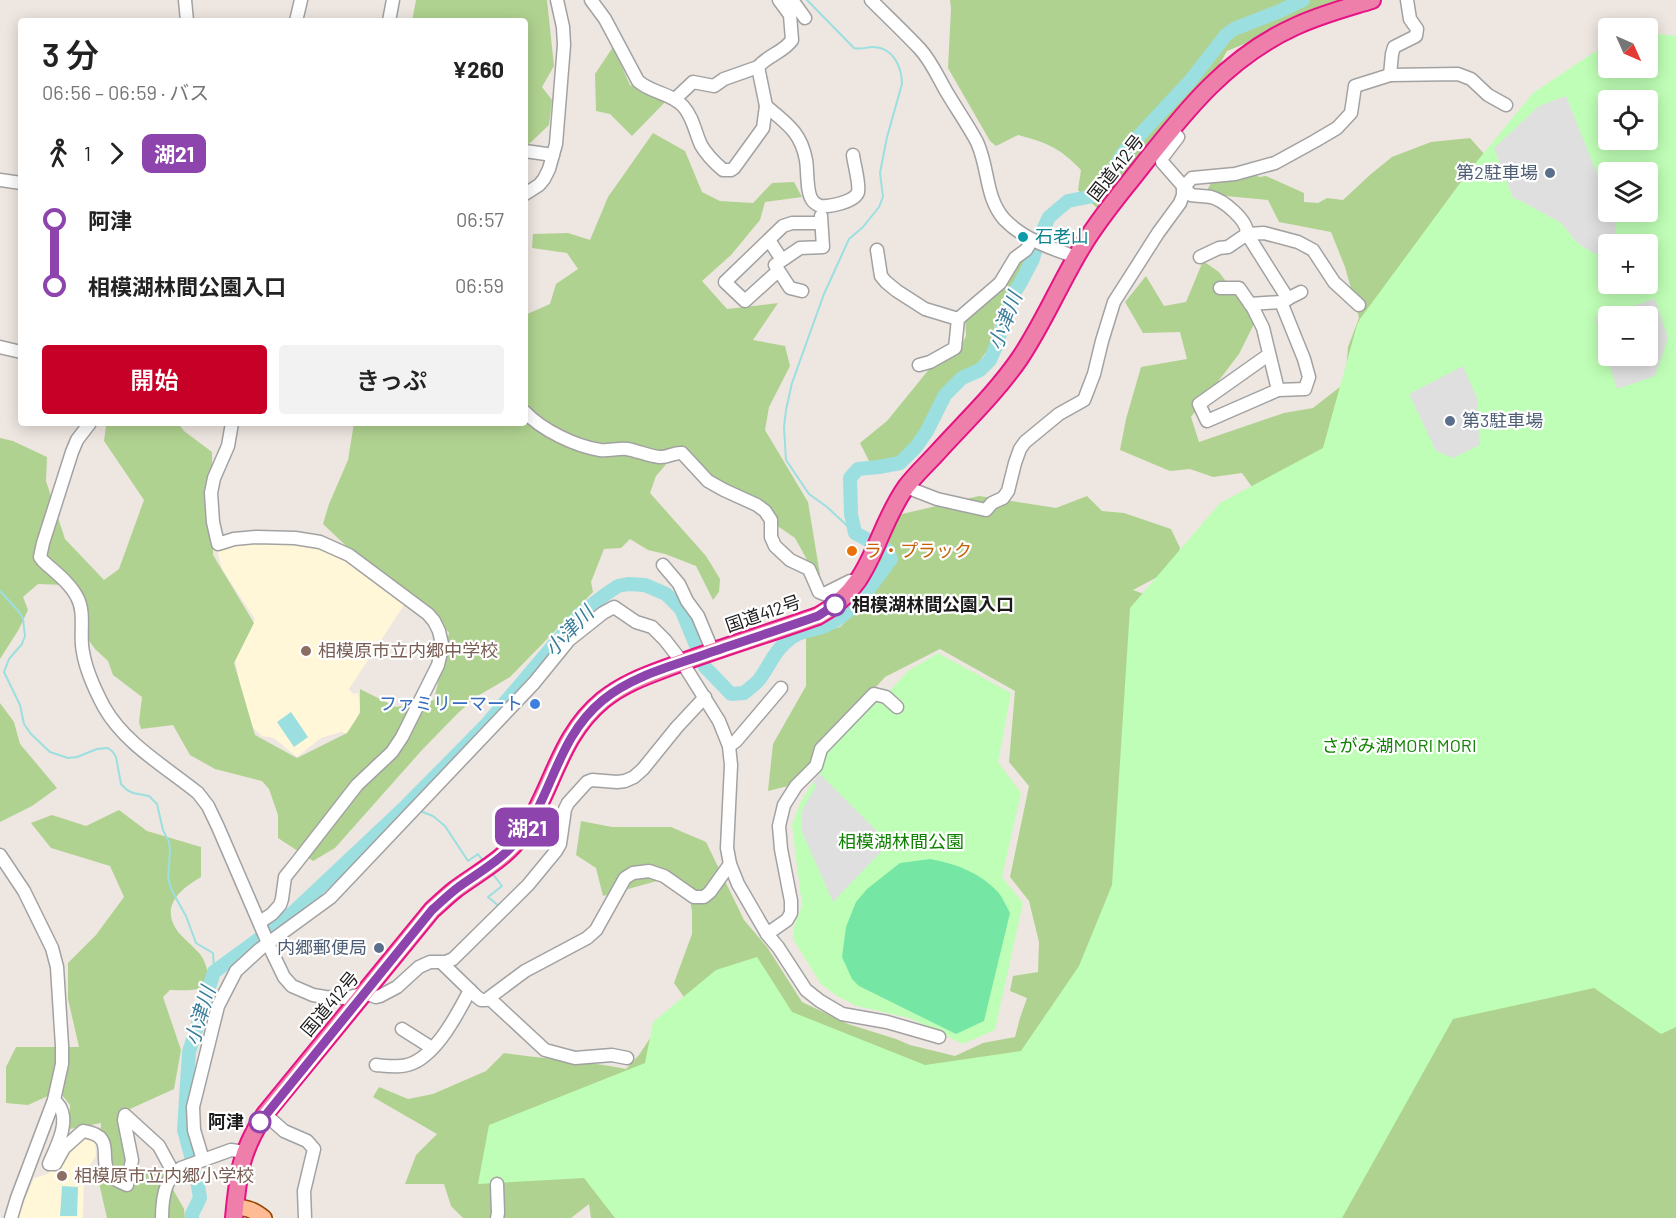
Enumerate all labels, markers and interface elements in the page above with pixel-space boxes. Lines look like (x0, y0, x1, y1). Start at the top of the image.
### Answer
north arrow (1598, 18, 1658, 78)
map controls (1598, 18, 1658, 366)
text: 3 分 (42, 34, 99, 74)
text: ¥260 (452, 56, 504, 82)
text: 06:56 – 06:59 · バス (42, 80, 209, 104)
button: locate (1598, 90, 1658, 150)
street label: 国道412号 (1082, 130, 1148, 205)
icon: walk (42, 137, 75, 170)
icon: forward (100, 137, 133, 170)
text: 1 (84, 141, 91, 165)
text: 湖21 (154, 141, 194, 166)
place label: 第2駐車場 (1456, 161, 1538, 183)
button: layers (1598, 162, 1658, 222)
marker: 第2駐車場 (1543, 166, 1557, 180)
text: 阿津 (88, 207, 132, 233)
text: 06:57 (456, 207, 504, 231)
place label: 石老山 (1035, 225, 1089, 247)
marker: 石老山 (1016, 230, 1030, 244)
button: + (1598, 234, 1658, 294)
text: 相模湖林間公園入口 (88, 273, 286, 299)
text: 06:59 (455, 273, 504, 297)
water label: 小津川 (982, 286, 1027, 353)
button: − (1598, 306, 1658, 366)
button: 開始 (42, 345, 267, 414)
button: きっぷ (279, 345, 504, 414)
place label: 第3駐車場 (1462, 409, 1543, 431)
marker: 第3駐車場 (1443, 414, 1457, 428)
place label: ラ・プラック (864, 539, 972, 561)
marker: ラ・プラック (845, 544, 859, 558)
street label: 国道412号 (722, 590, 803, 636)
place label: 相模湖林間公園入口 (852, 593, 1014, 615)
marker: 相模湖林間公園入口 (824, 594, 846, 616)
water label: 小津川 (539, 599, 599, 660)
place label: 相模原市立内郷中学校 (318, 639, 498, 661)
marker: 相模原市立内郷中学校 (299, 644, 313, 658)
place label: ファミリーマート (379, 692, 523, 714)
marker: ファミリーマート (528, 697, 542, 711)
park label: さがみ湖MORI MORI (1321, 734, 1477, 756)
line badge: 湖21 (492, 808, 562, 846)
text: 湖21 (507, 815, 547, 840)
park label: 相模湖林間公園 (838, 830, 964, 852)
place label: 内郷郵便局 (277, 936, 367, 958)
marker: 内郷郵便局 (372, 941, 386, 955)
street label: 国道412号 (296, 966, 363, 1040)
water label: 小津川 (179, 982, 220, 1048)
place label: 阿津 (208, 1110, 244, 1132)
marker: 阿津 (249, 1111, 271, 1133)
place label: 相模原市立内郷小学校 (74, 1164, 254, 1186)
marker: 相模原市立内郷小学校 (55, 1169, 69, 1183)

